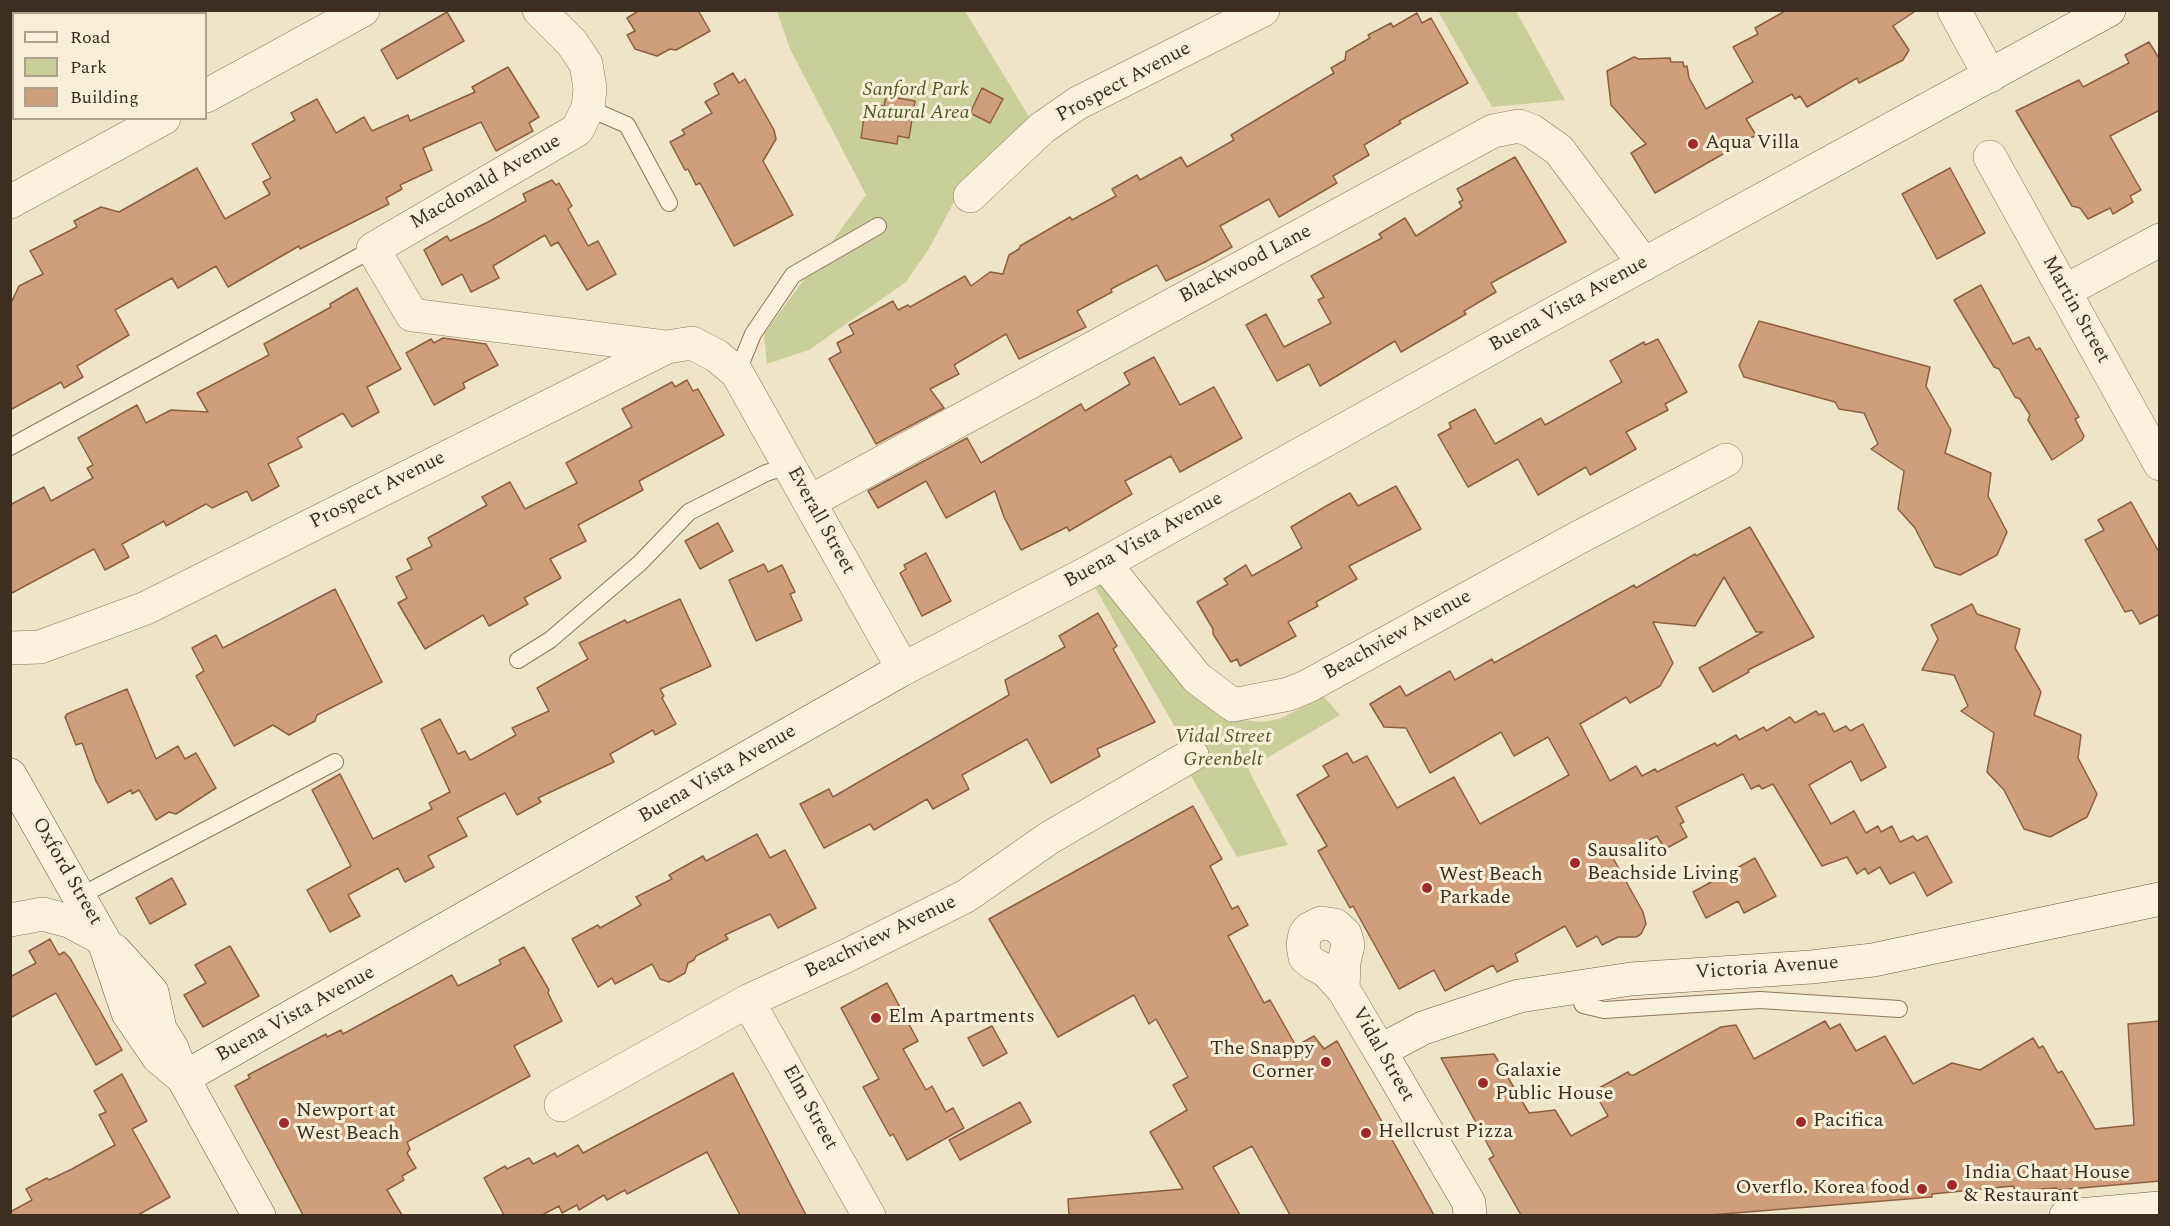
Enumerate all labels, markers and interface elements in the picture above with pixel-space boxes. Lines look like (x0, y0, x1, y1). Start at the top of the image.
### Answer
legend (12, 12, 207, 120)
text: Road (70, 24, 111, 51)
street label: Prospect Avenue (1053, 37, 1195, 129)
text: Park (70, 54, 107, 81)
park label: Sanford Park Natural Area (862, 79, 970, 126)
text: Building (70, 84, 139, 111)
street label: Macdonald Avenue (406, 130, 566, 236)
place label: Aqua Villa (1705, 132, 1799, 156)
marker: Aqua Villa (1686, 137, 1700, 151)
street label: Blackwood Lane (1176, 220, 1316, 310)
street label: Buena Vista Avenue (1485, 251, 1653, 359)
street label: Martin Street (2036, 252, 2114, 368)
street label: Prospect Avenue (306, 447, 450, 535)
street label: Everall Street (781, 463, 859, 579)
street label: Buena Vista Avenue (1060, 487, 1228, 595)
street label: Beachview Avenue (1320, 585, 1476, 687)
street label: Buena Vista Avenue (635, 720, 801, 830)
park label: Vidal Street Greenbelt (1175, 726, 1271, 773)
street label: Oxford Street (26, 814, 106, 930)
place label: Sausalito Beachside Living (1587, 840, 1739, 887)
marker: Sausalito Beachside Living (1568, 856, 1582, 870)
place label: West Beach Parkade (1439, 864, 1543, 911)
marker: West Beach Parkade (1420, 881, 1434, 895)
street label: Beachview Avenue (801, 891, 961, 985)
street label: Victoria Avenue (1695, 952, 1839, 986)
street label: Buena Vista Avenue (212, 961, 380, 1069)
street label: Vidal Street (1345, 1003, 1419, 1107)
place label: Elm Apartments (888, 1006, 1035, 1030)
marker: Elm Apartments (869, 1011, 883, 1025)
place label: The Snappy Corner (1210, 1038, 1314, 1085)
marker: The Snappy Corner (1319, 1055, 1333, 1069)
place label: Galaxie Public House (1495, 1060, 1613, 1107)
street label: Elm Street (776, 1061, 842, 1155)
marker: Galaxie Public House (1476, 1076, 1490, 1090)
place label: Newport at West Beach (296, 1100, 400, 1147)
place label: Pacifica (1813, 1110, 1883, 1134)
marker: Pacifica (1794, 1115, 1808, 1129)
marker: Newport at West Beach (277, 1116, 291, 1130)
place label: Hellcrust Pizza (1378, 1121, 1513, 1145)
marker: Hellcrust Pizza (1359, 1126, 1373, 1140)
place label: India Chaat House & Restaurant (1964, 1162, 2130, 1209)
place label: Overflo. Korea food (1736, 1177, 1910, 1201)
marker: India Chaat House & Restaurant (1945, 1178, 1959, 1192)
marker: Overflo. Korea food (1915, 1182, 1929, 1196)

